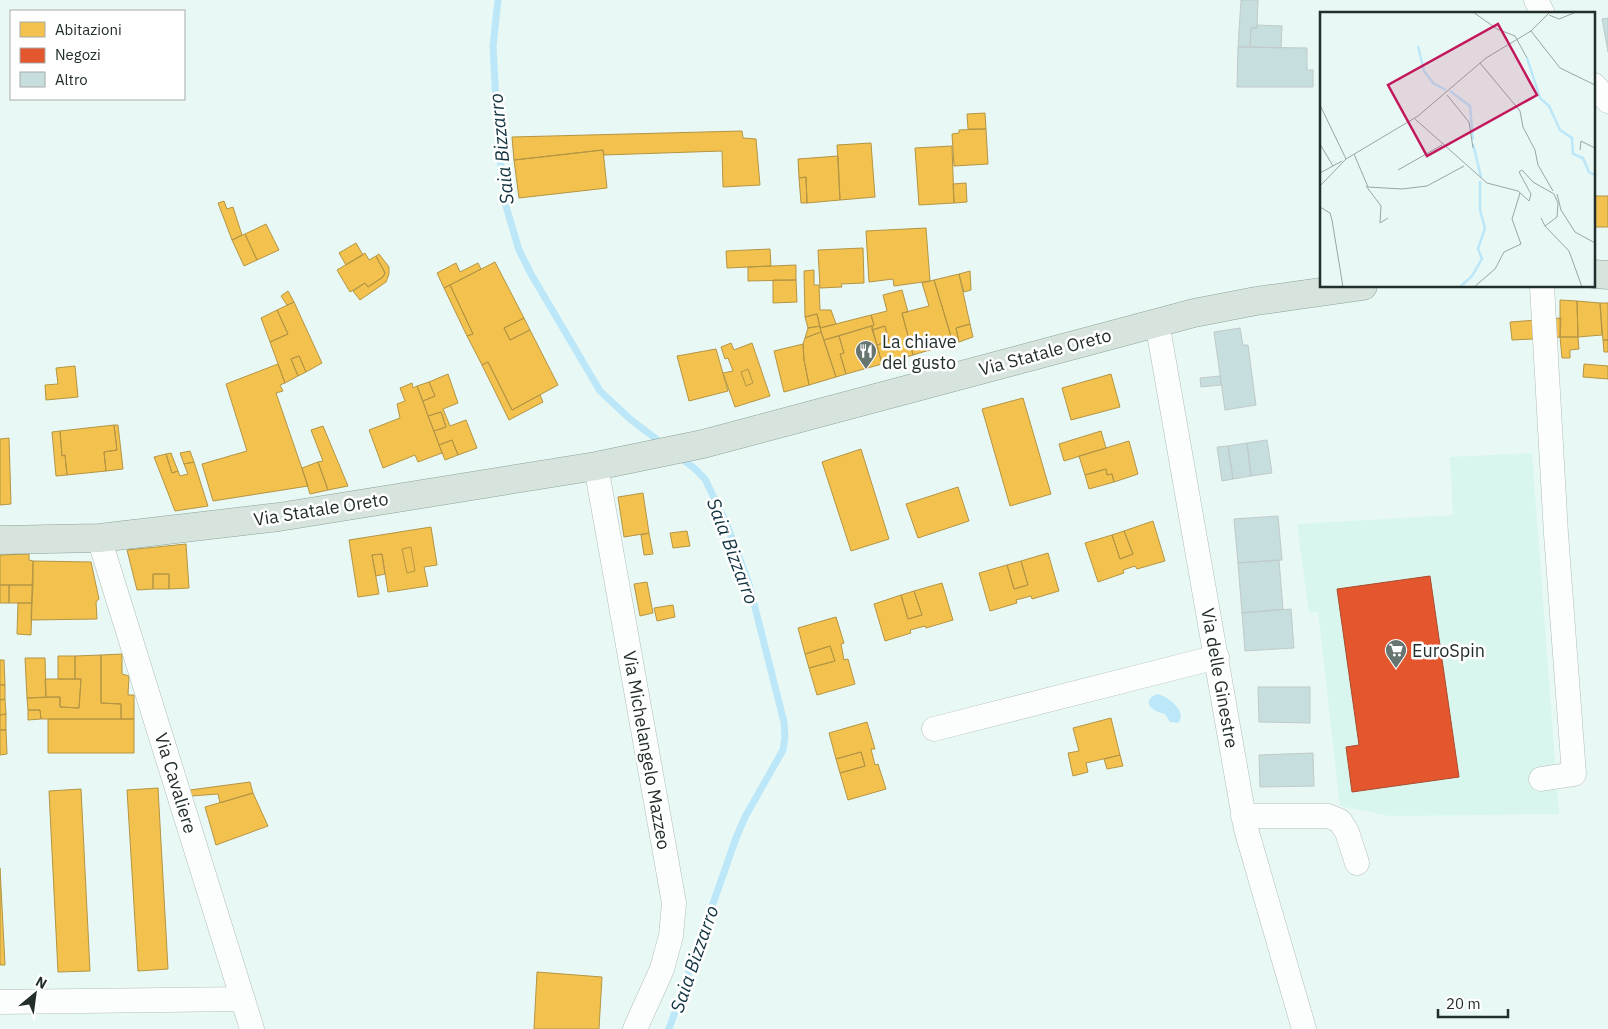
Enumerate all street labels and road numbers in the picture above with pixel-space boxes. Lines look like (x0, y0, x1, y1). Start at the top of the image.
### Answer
street label: Via Statale Oreto (976, 323, 1114, 381)
street label: Via Statale Oreto (252, 487, 390, 531)
street label: Via delle Ginestre (1196, 606, 1244, 750)
street label: Via Michelangelo Mazzeo (618, 649, 676, 851)
street label: Via Cavaliere (150, 730, 202, 836)

